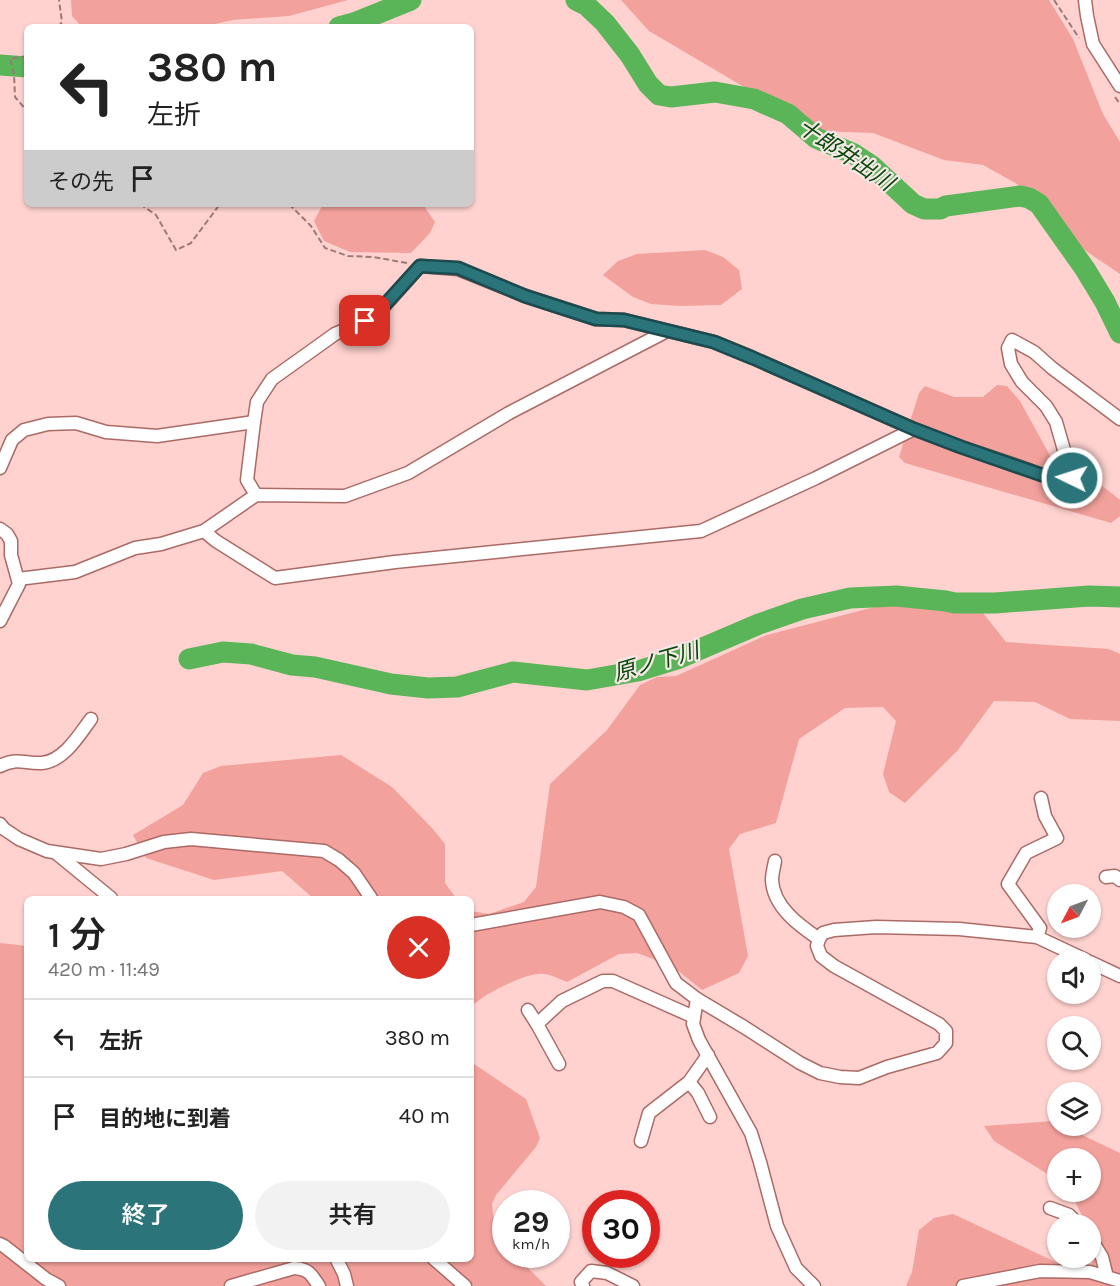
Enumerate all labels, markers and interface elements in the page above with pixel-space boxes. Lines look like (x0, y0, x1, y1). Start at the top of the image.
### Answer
text: 380 m (147, 42, 277, 92)
icon: left (48, 48, 126, 126)
text: 左折 (147, 99, 201, 131)
water label: 十郎井出川 (793, 113, 900, 197)
icon: arrive (126, 162, 159, 195)
text: その先 (48, 169, 114, 195)
pin (339, 295, 390, 346)
icon: arrive (348, 304, 381, 337)
position arrow (1040, 446, 1104, 510)
water label: 原ノ下川 (610, 637, 704, 687)
north arrow (1047, 884, 1101, 938)
map controls (1047, 884, 1101, 1268)
text: 1 分 (48, 914, 106, 956)
button: close (387, 916, 450, 979)
button: sound (1047, 950, 1101, 1004)
text: 420 m · 11:49 (48, 958, 160, 981)
button: search (1047, 1016, 1101, 1070)
icon: left (48, 1022, 81, 1055)
text: 380 m (385, 1025, 450, 1051)
text: 左折 (99, 1028, 143, 1054)
button: layers (1047, 1082, 1101, 1136)
icon: arrive (48, 1100, 81, 1133)
text: 40 m (399, 1103, 450, 1129)
text: 目的地に到着 (99, 1106, 231, 1132)
button: + (1047, 1148, 1101, 1202)
button: 終了 (48, 1181, 243, 1250)
button: 共有 (255, 1181, 450, 1250)
speed limit sign: 30 (582, 1190, 660, 1268)
text: 29 (513, 1204, 549, 1240)
button: − (1047, 1214, 1101, 1268)
text: km/h (512, 1235, 550, 1253)

